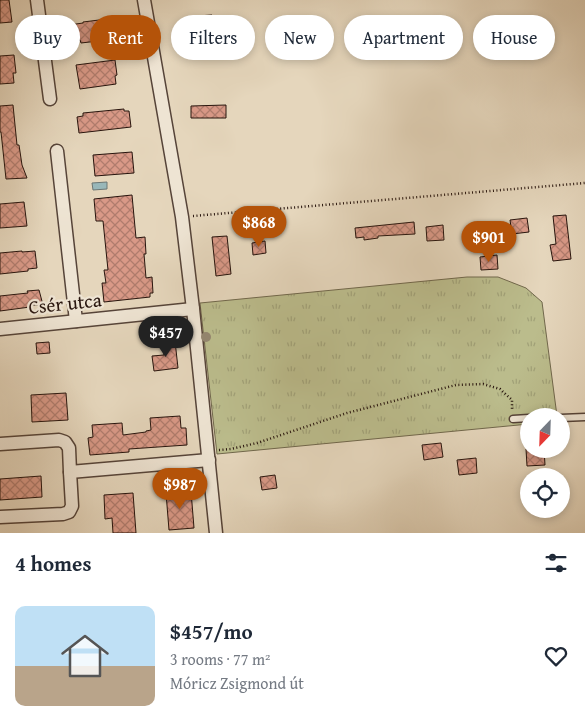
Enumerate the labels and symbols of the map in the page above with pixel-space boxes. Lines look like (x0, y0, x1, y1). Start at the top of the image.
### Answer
pin: $868 (229, 206, 289, 248)
pin: $901 (459, 220, 519, 263)
street label: Csér utca (27, 285, 103, 321)
pin: $457 (136, 316, 196, 358)
north arrow (520, 408, 570, 458)
pin: $987 (150, 468, 210, 510)

